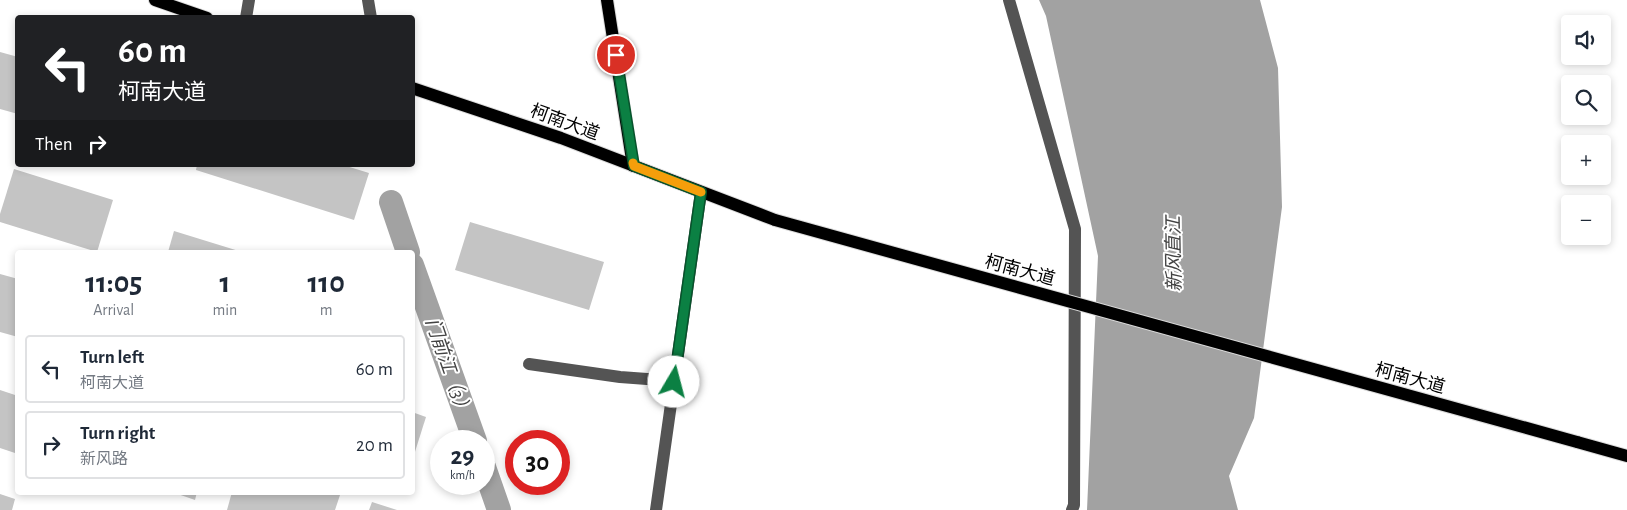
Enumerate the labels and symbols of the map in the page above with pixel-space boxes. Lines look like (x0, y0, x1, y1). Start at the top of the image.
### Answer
pin (595, 34, 637, 76)
street label: 柯南大道 (528, 100, 602, 144)
water label: 新风直江 (1162, 214, 1185, 292)
street label: 柯南大道 (983, 251, 1057, 289)
water label: 门前江（3） (422, 315, 475, 419)
position arrow (647, 355, 699, 407)
street label: 柯南大道 (1373, 359, 1447, 397)
speed limit sign: 30 (505, 430, 570, 495)

